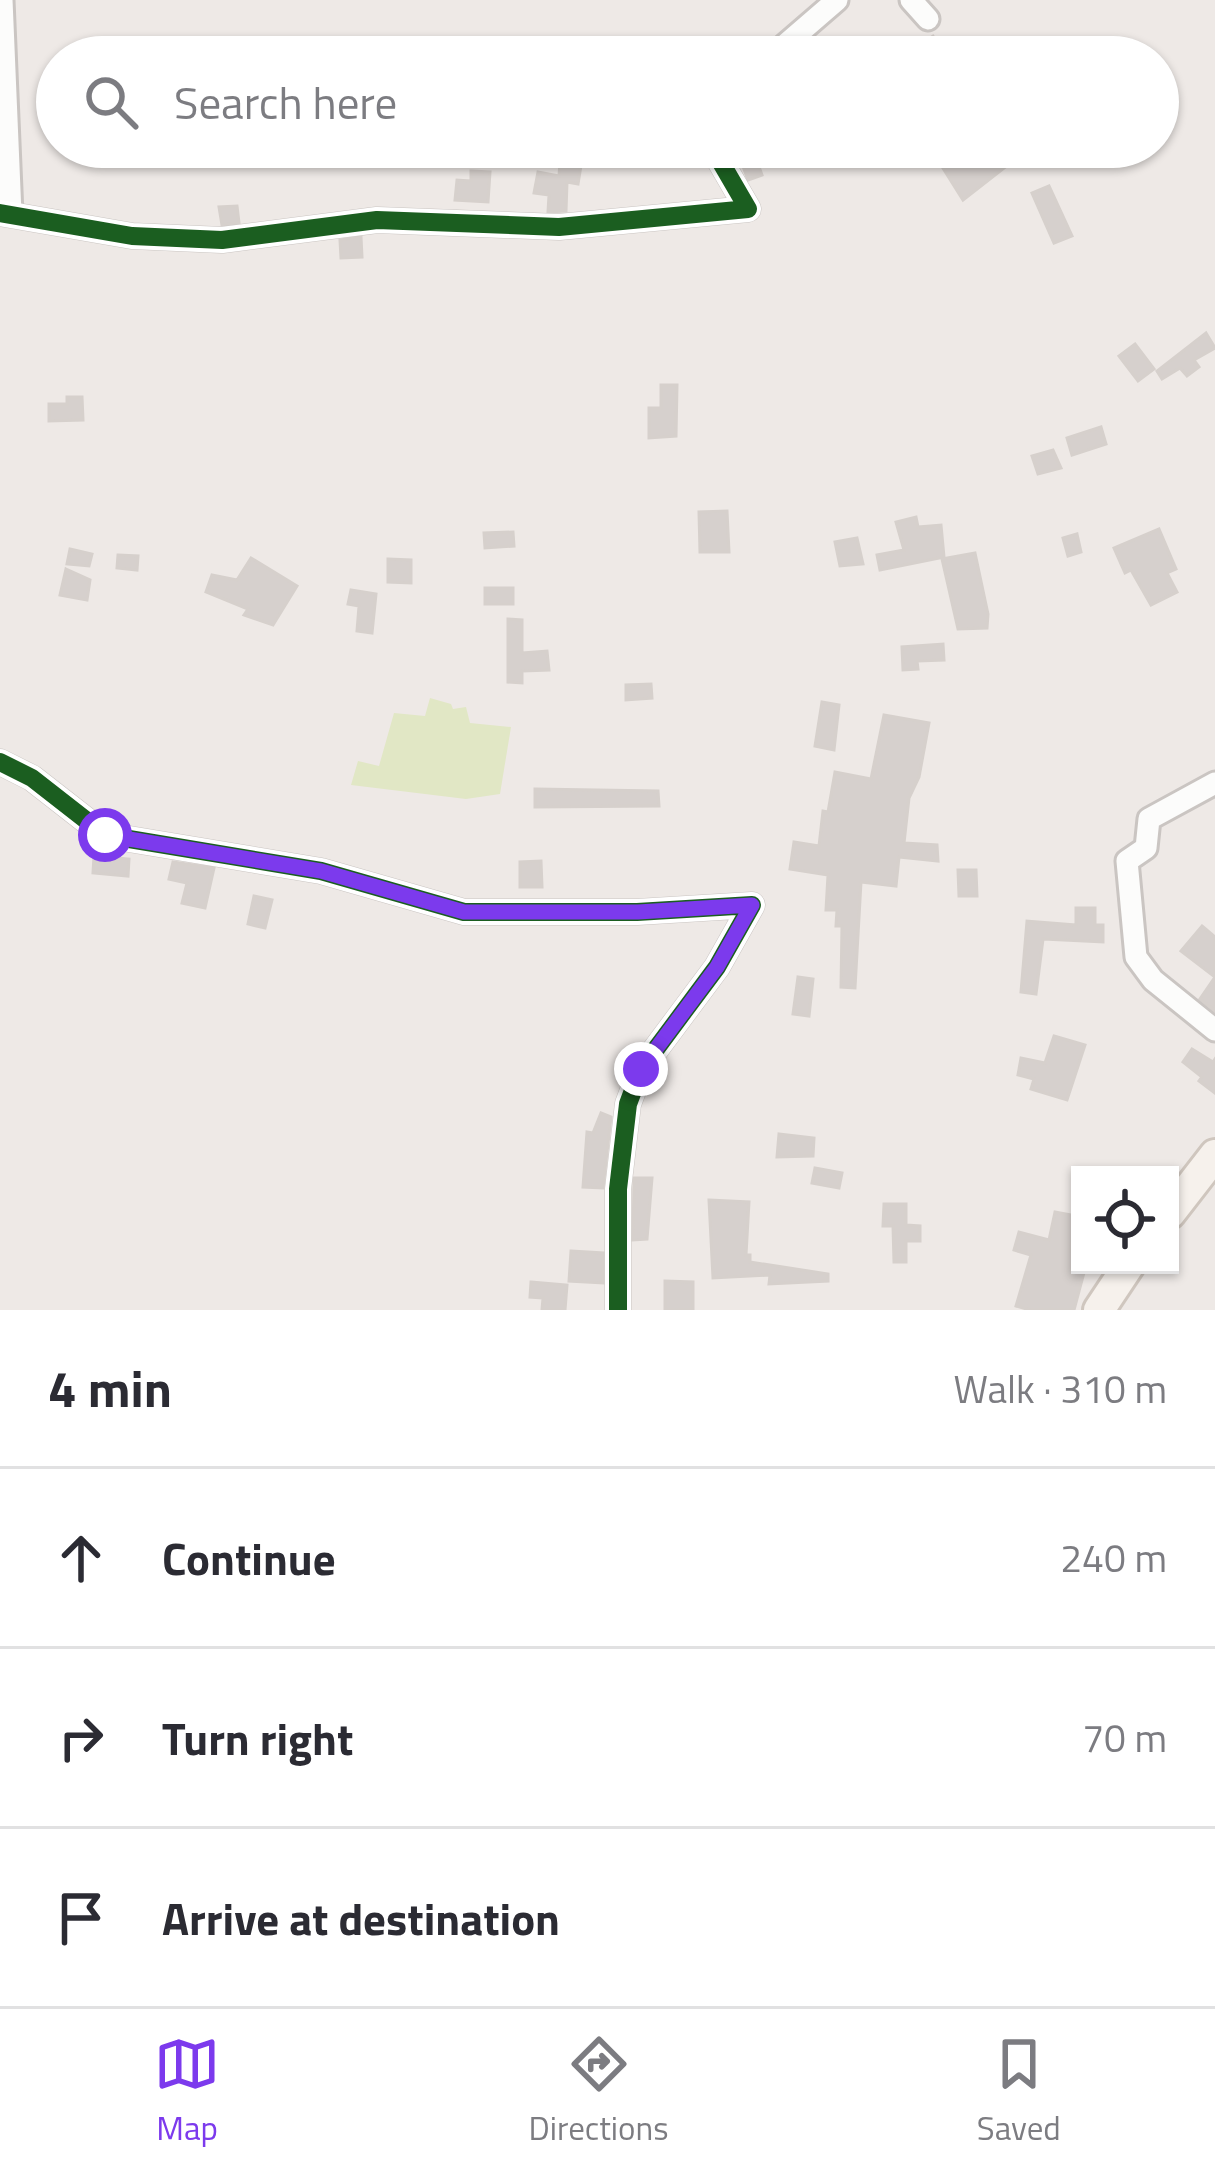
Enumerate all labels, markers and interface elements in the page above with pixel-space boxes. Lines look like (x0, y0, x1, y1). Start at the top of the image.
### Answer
search box (36, 36, 1179, 168)
text: Search here (174, 68, 397, 136)
icon: search (78, 69, 144, 135)
route start (78, 808, 132, 862)
route end (614, 1042, 668, 1096)
map controls (1071, 1166, 1179, 1274)
button: locate (1071, 1166, 1179, 1274)
text: 4 min (48, 1349, 172, 1427)
text: Walk · 310 m (953, 1359, 1167, 1418)
text: Continue (162, 1524, 336, 1592)
icon: ahead (48, 1525, 114, 1591)
text: 240 m (1060, 1528, 1167, 1587)
text: Turn right (162, 1704, 353, 1772)
icon: right (48, 1705, 114, 1771)
text: 70 m (1082, 1708, 1167, 1767)
text: Arrive at destination (162, 1884, 560, 1952)
icon: arrive (48, 1885, 114, 1951)
tab: Map (154, 2031, 220, 2153)
tab: Directions (529, 2031, 668, 2153)
tab: Saved (977, 2031, 1061, 2153)

